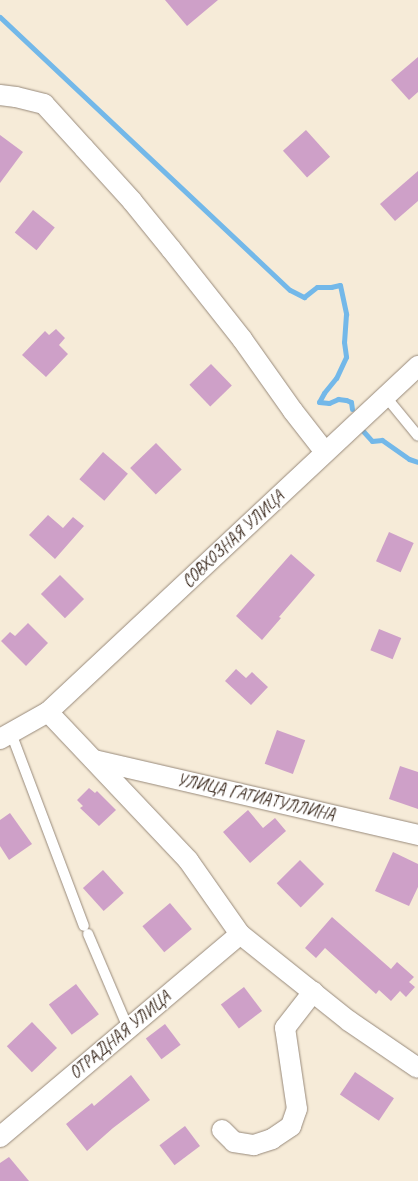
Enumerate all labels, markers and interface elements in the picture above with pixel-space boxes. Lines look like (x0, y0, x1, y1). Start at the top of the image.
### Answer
street label: СОВХОЗНАЯ УЛИЦА (178, 487, 288, 591)
street label: УЛИЦА ГАТИАТУЛЛИНА (175, 769, 337, 825)
street label: ОТРАДНАЯ УЛИЦА (65, 987, 175, 1083)

